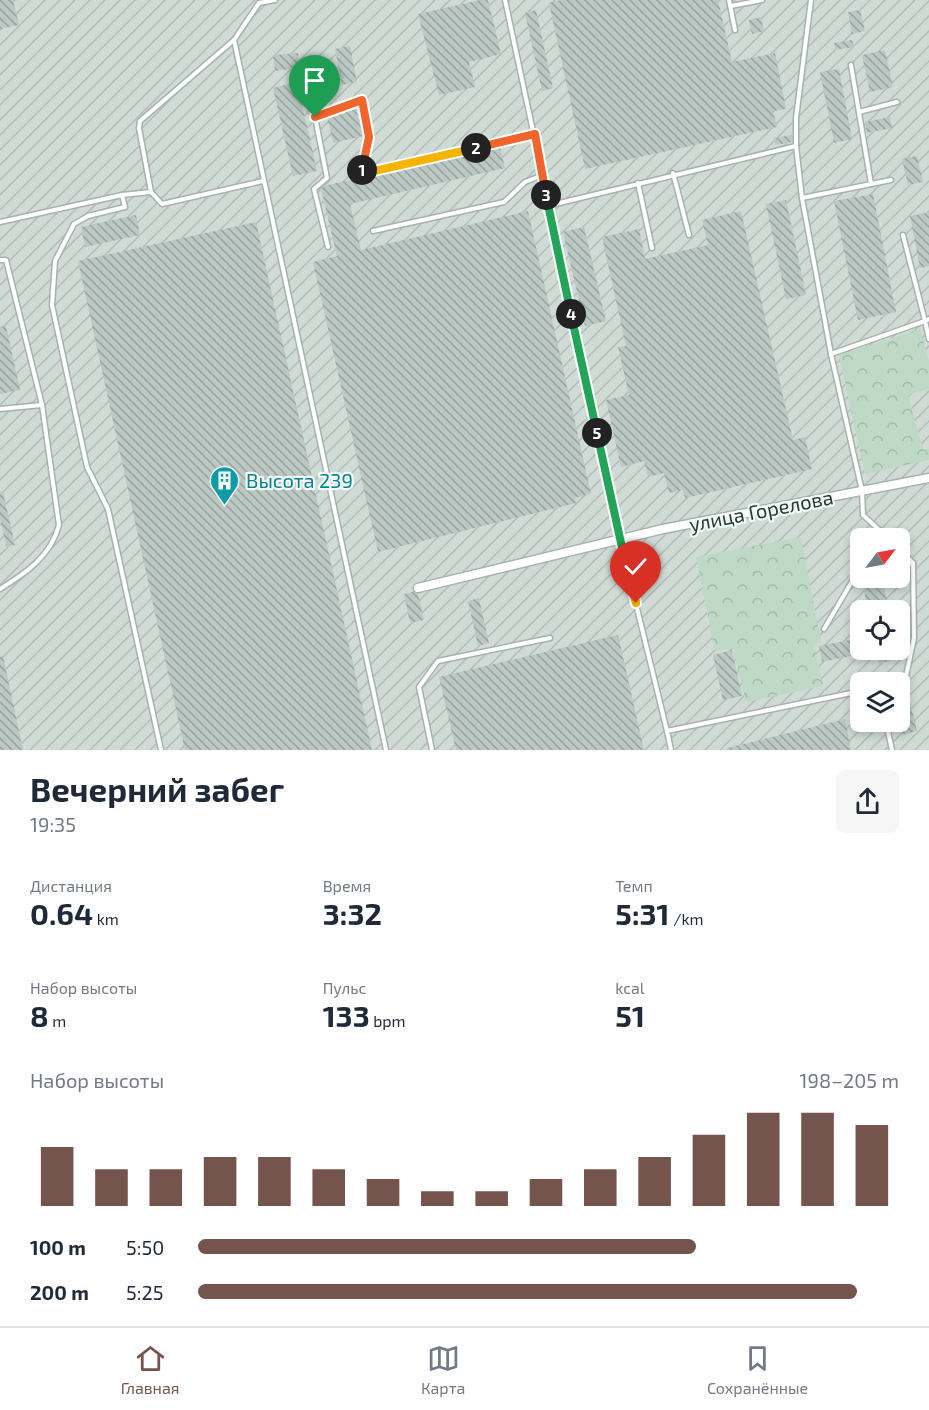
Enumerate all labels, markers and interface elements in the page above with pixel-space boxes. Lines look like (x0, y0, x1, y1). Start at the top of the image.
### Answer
pin (289, 55, 340, 117)
icon: arrive (298, 64, 331, 97)
pin: 2 (461, 133, 491, 163)
text: 2 (471, 138, 481, 157)
pin: 1 (347, 155, 377, 185)
text: 1 (359, 160, 365, 179)
pin: 3 (531, 180, 561, 210)
text: 3 (541, 185, 551, 204)
pin: 4 (556, 299, 586, 329)
text: 4 (566, 304, 576, 323)
pin: 5 (582, 418, 612, 448)
text: 5 (593, 423, 601, 442)
building icon: Высота 239 (209, 464, 241, 506)
place label: Высота 239 (246, 468, 353, 492)
street label: улица Горелова (687, 484, 835, 537)
north arrow (850, 528, 910, 588)
map controls (850, 528, 910, 732)
pin (610, 541, 661, 603)
icon: check (619, 550, 652, 583)
button: locate (850, 600, 910, 660)
button: layers (850, 672, 910, 732)
text: Вечерний забег (30, 769, 284, 809)
button: share (836, 770, 899, 833)
text: 19:35 (30, 812, 76, 836)
text: Дистанция (30, 876, 112, 895)
text: Время (323, 876, 371, 895)
text: Темп (615, 876, 653, 895)
text: 0.64 (30, 895, 93, 931)
text: 3:32 (323, 895, 382, 931)
text: 5:31 (615, 895, 670, 931)
text: km (93, 909, 119, 928)
text: /km (670, 909, 704, 928)
text: Набор высоты (30, 978, 137, 997)
text: Пульс (323, 978, 366, 997)
text: kcal (615, 978, 645, 997)
text: 8 (30, 997, 49, 1033)
text: 133 (323, 997, 370, 1033)
text: 51 (615, 997, 645, 1033)
text: m (49, 1011, 66, 1030)
text: bpm (370, 1011, 406, 1030)
text: Набор высоты (30, 1068, 164, 1092)
text: 198–205 m (800, 1068, 899, 1092)
text: 100 m (30, 1235, 86, 1259)
text: 5:50 (126, 1235, 164, 1259)
text: 200 m (30, 1280, 89, 1304)
text: 5:25 (126, 1280, 163, 1304)
tab: Главная (121, 1342, 179, 1397)
tab: Карта (421, 1342, 465, 1397)
tab: Сохранённые (707, 1342, 808, 1397)

